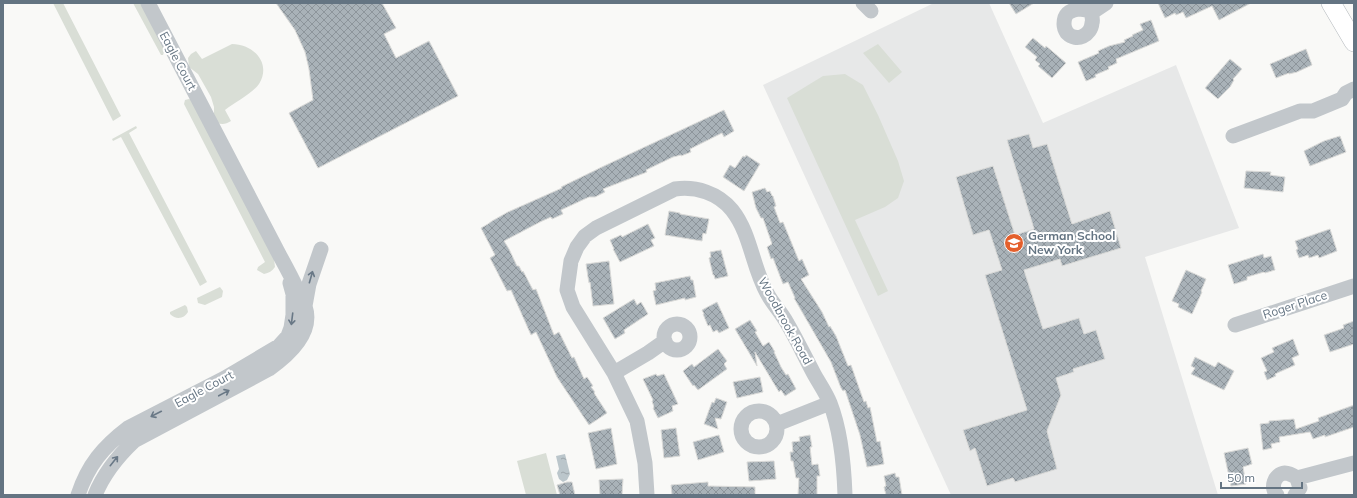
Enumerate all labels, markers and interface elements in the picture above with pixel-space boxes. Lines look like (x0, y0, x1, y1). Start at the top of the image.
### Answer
street label: Eagle Court (157, 29, 200, 93)
place label: German School New York (1028, 228, 1115, 257)
school or university icon: German School New York (1003, 232, 1025, 254)
one-way arrow (308, 271, 315, 284)
street label: Woodbrook Road (755, 274, 816, 367)
street label: Roger Place (1261, 287, 1329, 322)
one-way arrow (288, 312, 296, 325)
street label: Eagle Court (172, 367, 236, 410)
one-way arrow (218, 389, 230, 397)
one-way arrow (150, 411, 162, 418)
one-way arrow (110, 456, 119, 467)
scale bar (1221, 464, 1302, 490)
text: 50 m (1227, 470, 1255, 485)

